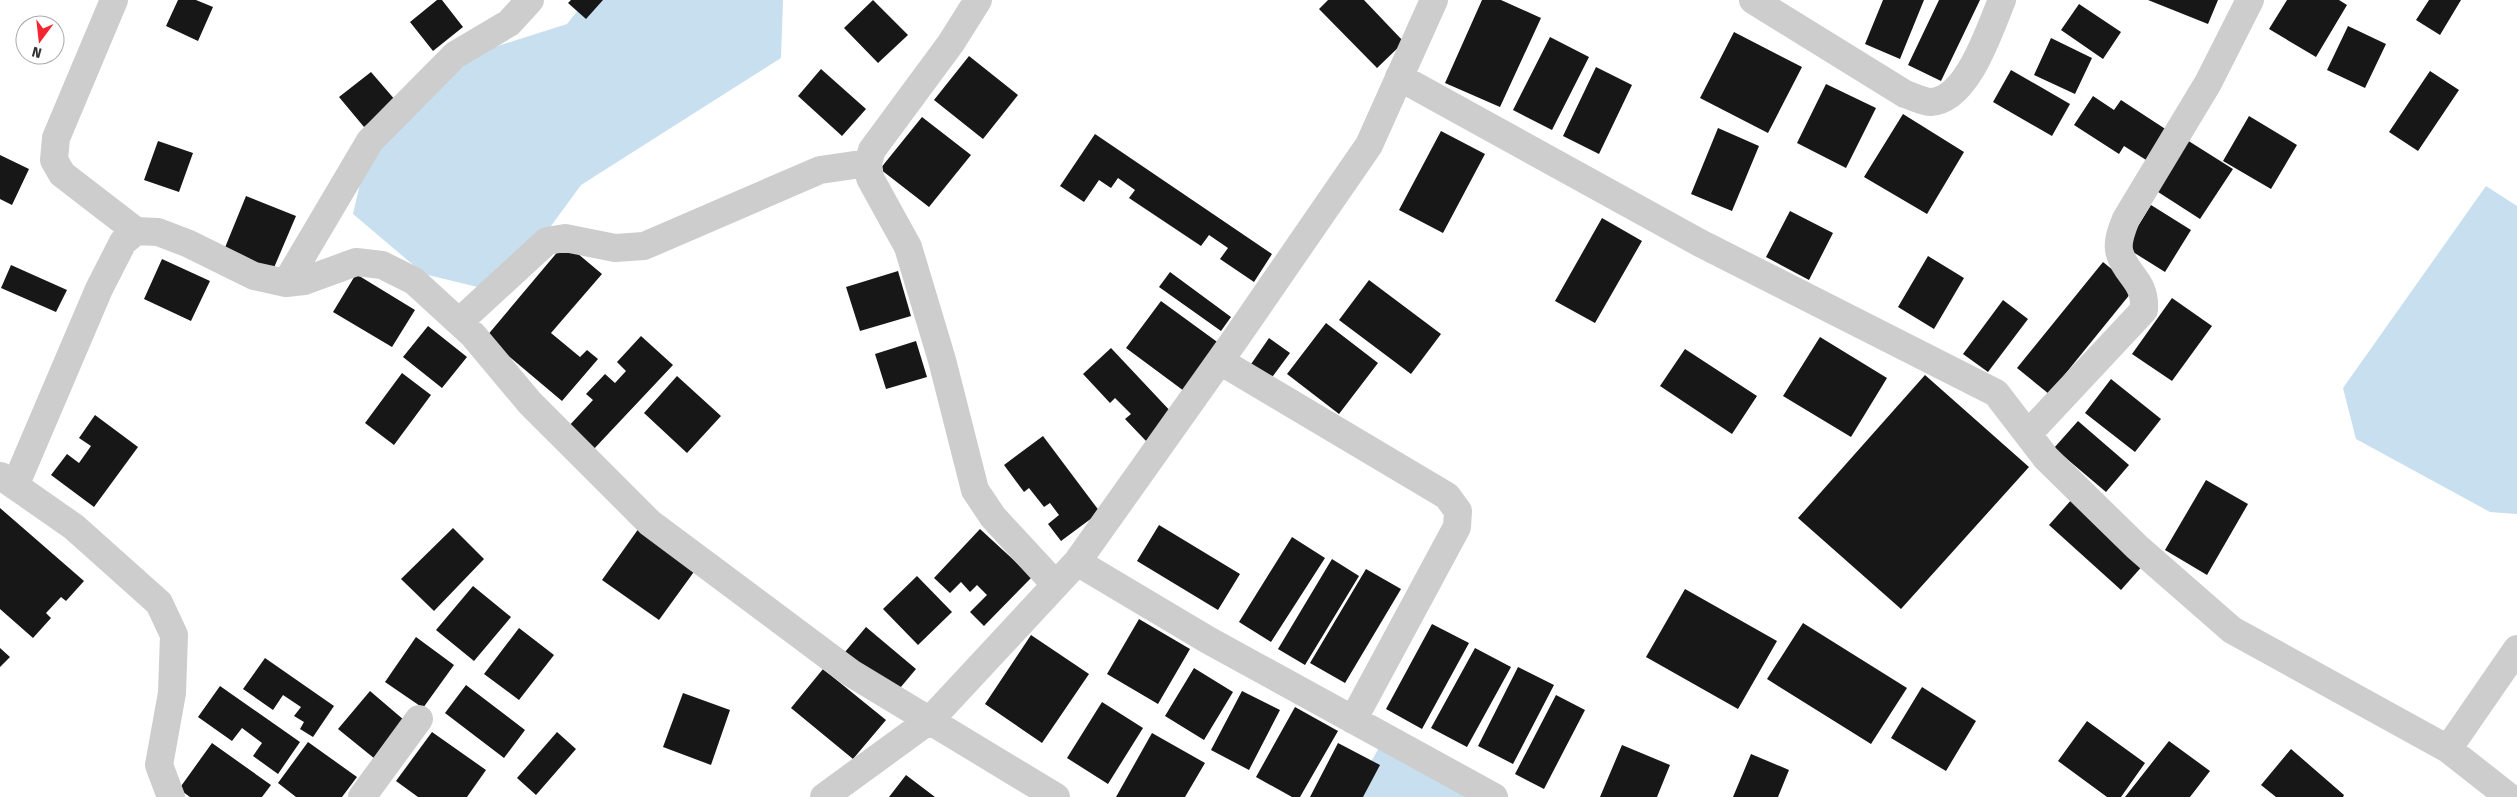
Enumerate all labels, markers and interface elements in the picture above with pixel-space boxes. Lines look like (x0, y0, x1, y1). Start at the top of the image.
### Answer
north arrow (15, 15, 65, 65)
text: N (30, 43, 43, 61)

